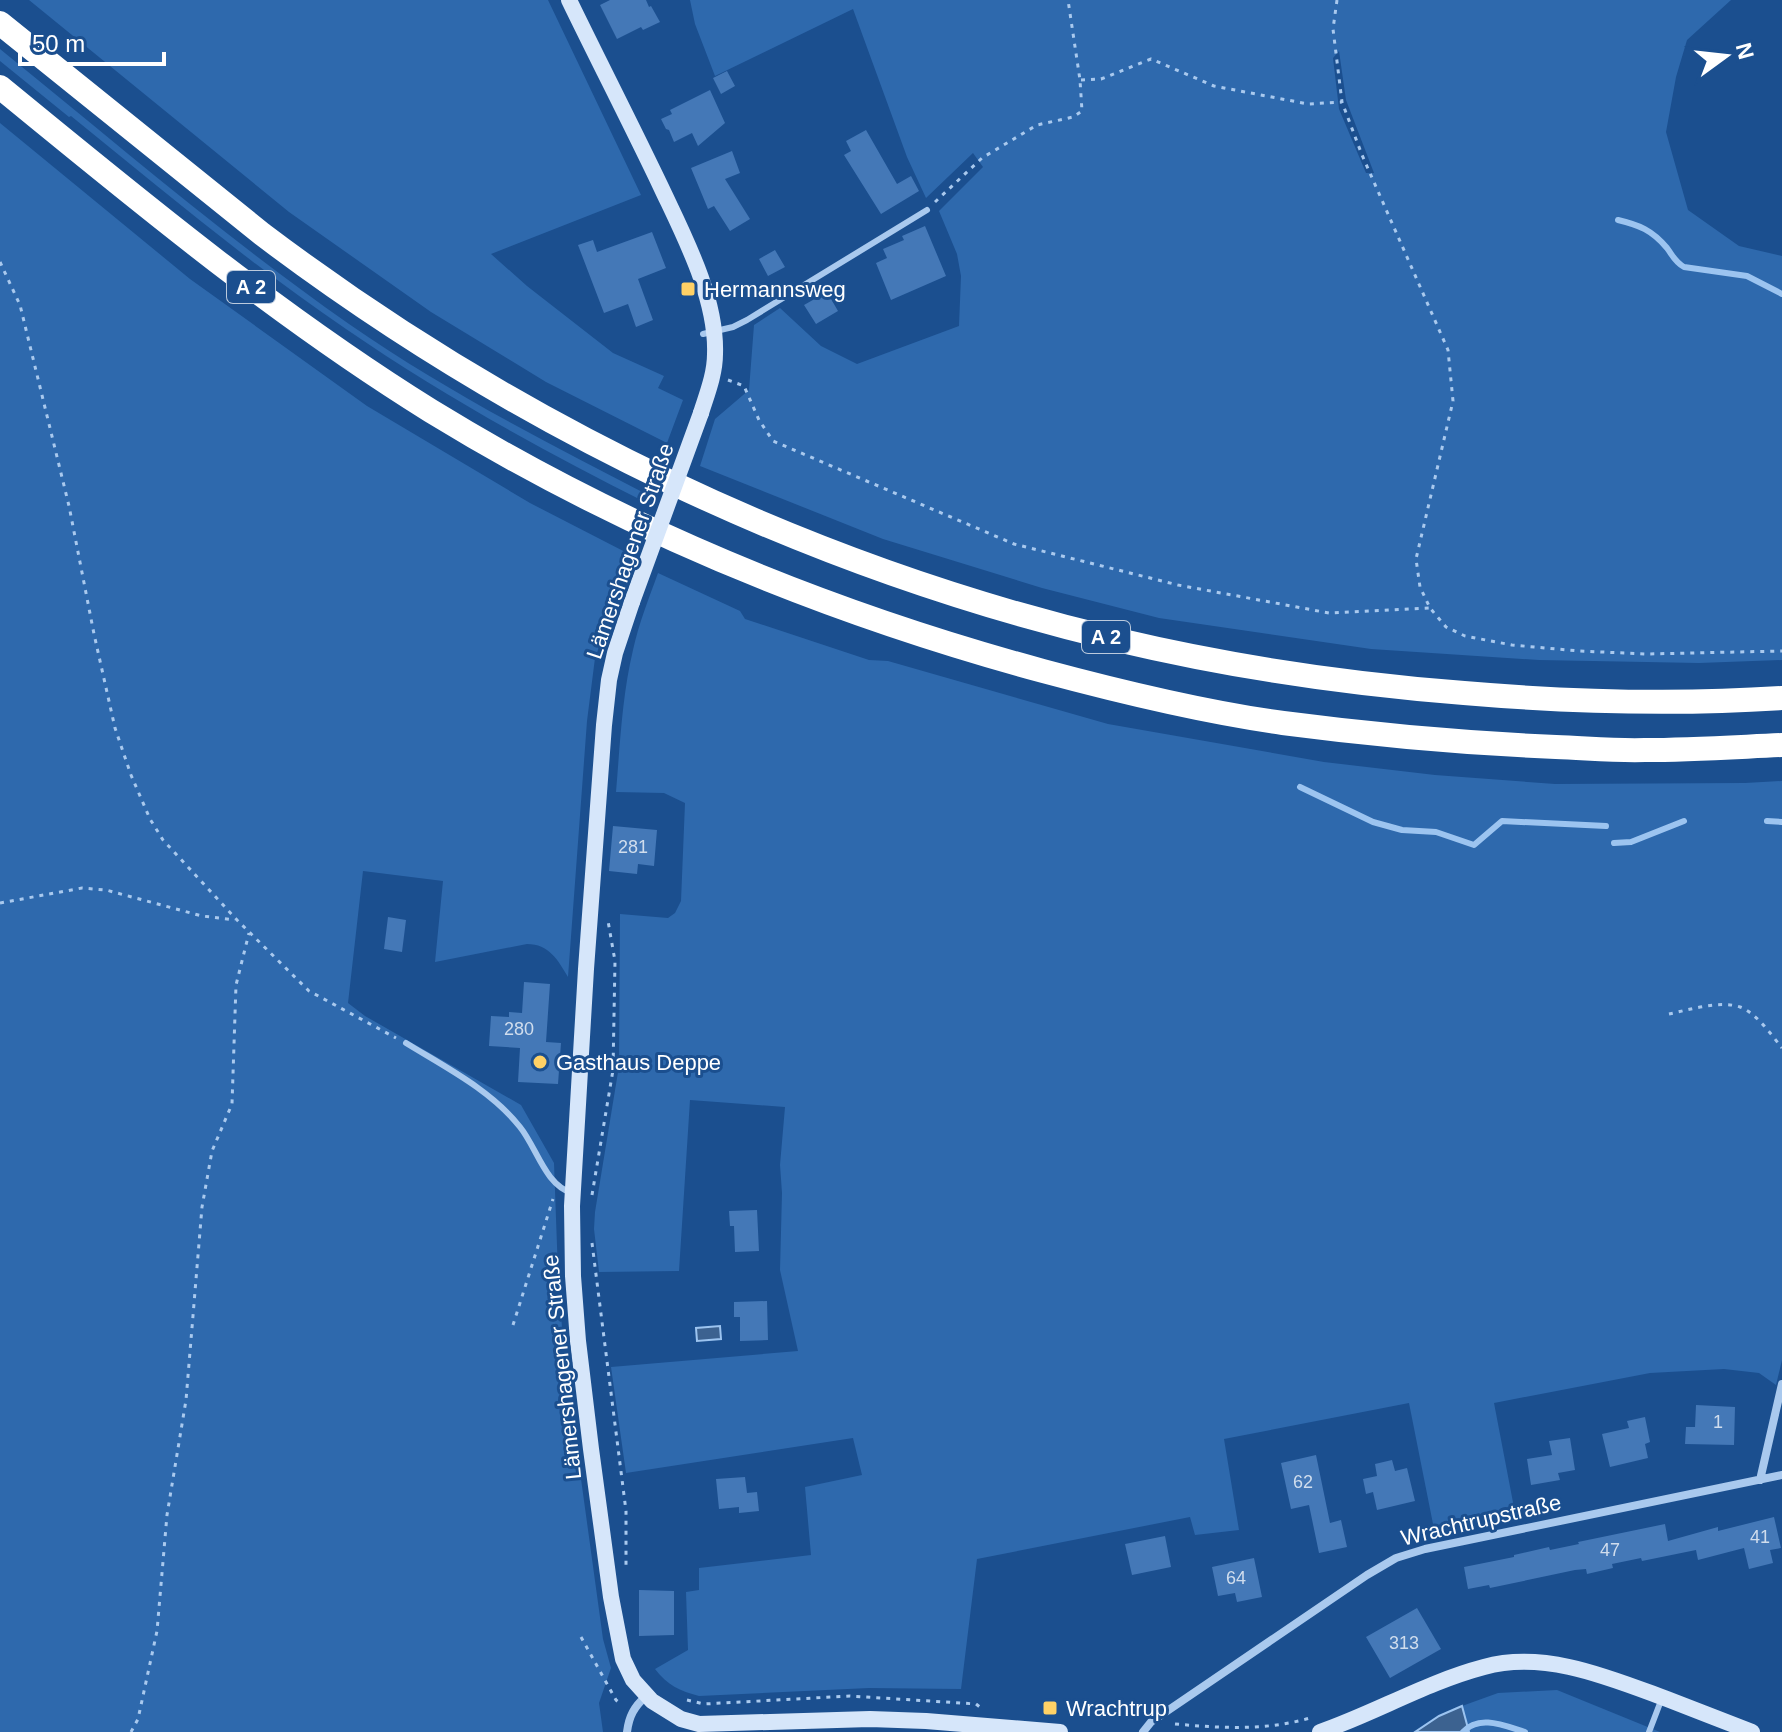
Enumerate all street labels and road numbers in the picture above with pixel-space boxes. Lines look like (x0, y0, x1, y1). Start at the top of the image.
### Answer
road number: A 2 (227, 271, 275, 303)
street label: Lämershagener Straße (581, 440, 679, 662)
road number: A 2 (1082, 621, 1130, 653)
street label: Lämershagener Straße (538, 1253, 586, 1481)
street label: Wrachtrupstraße (1399, 1489, 1563, 1551)

